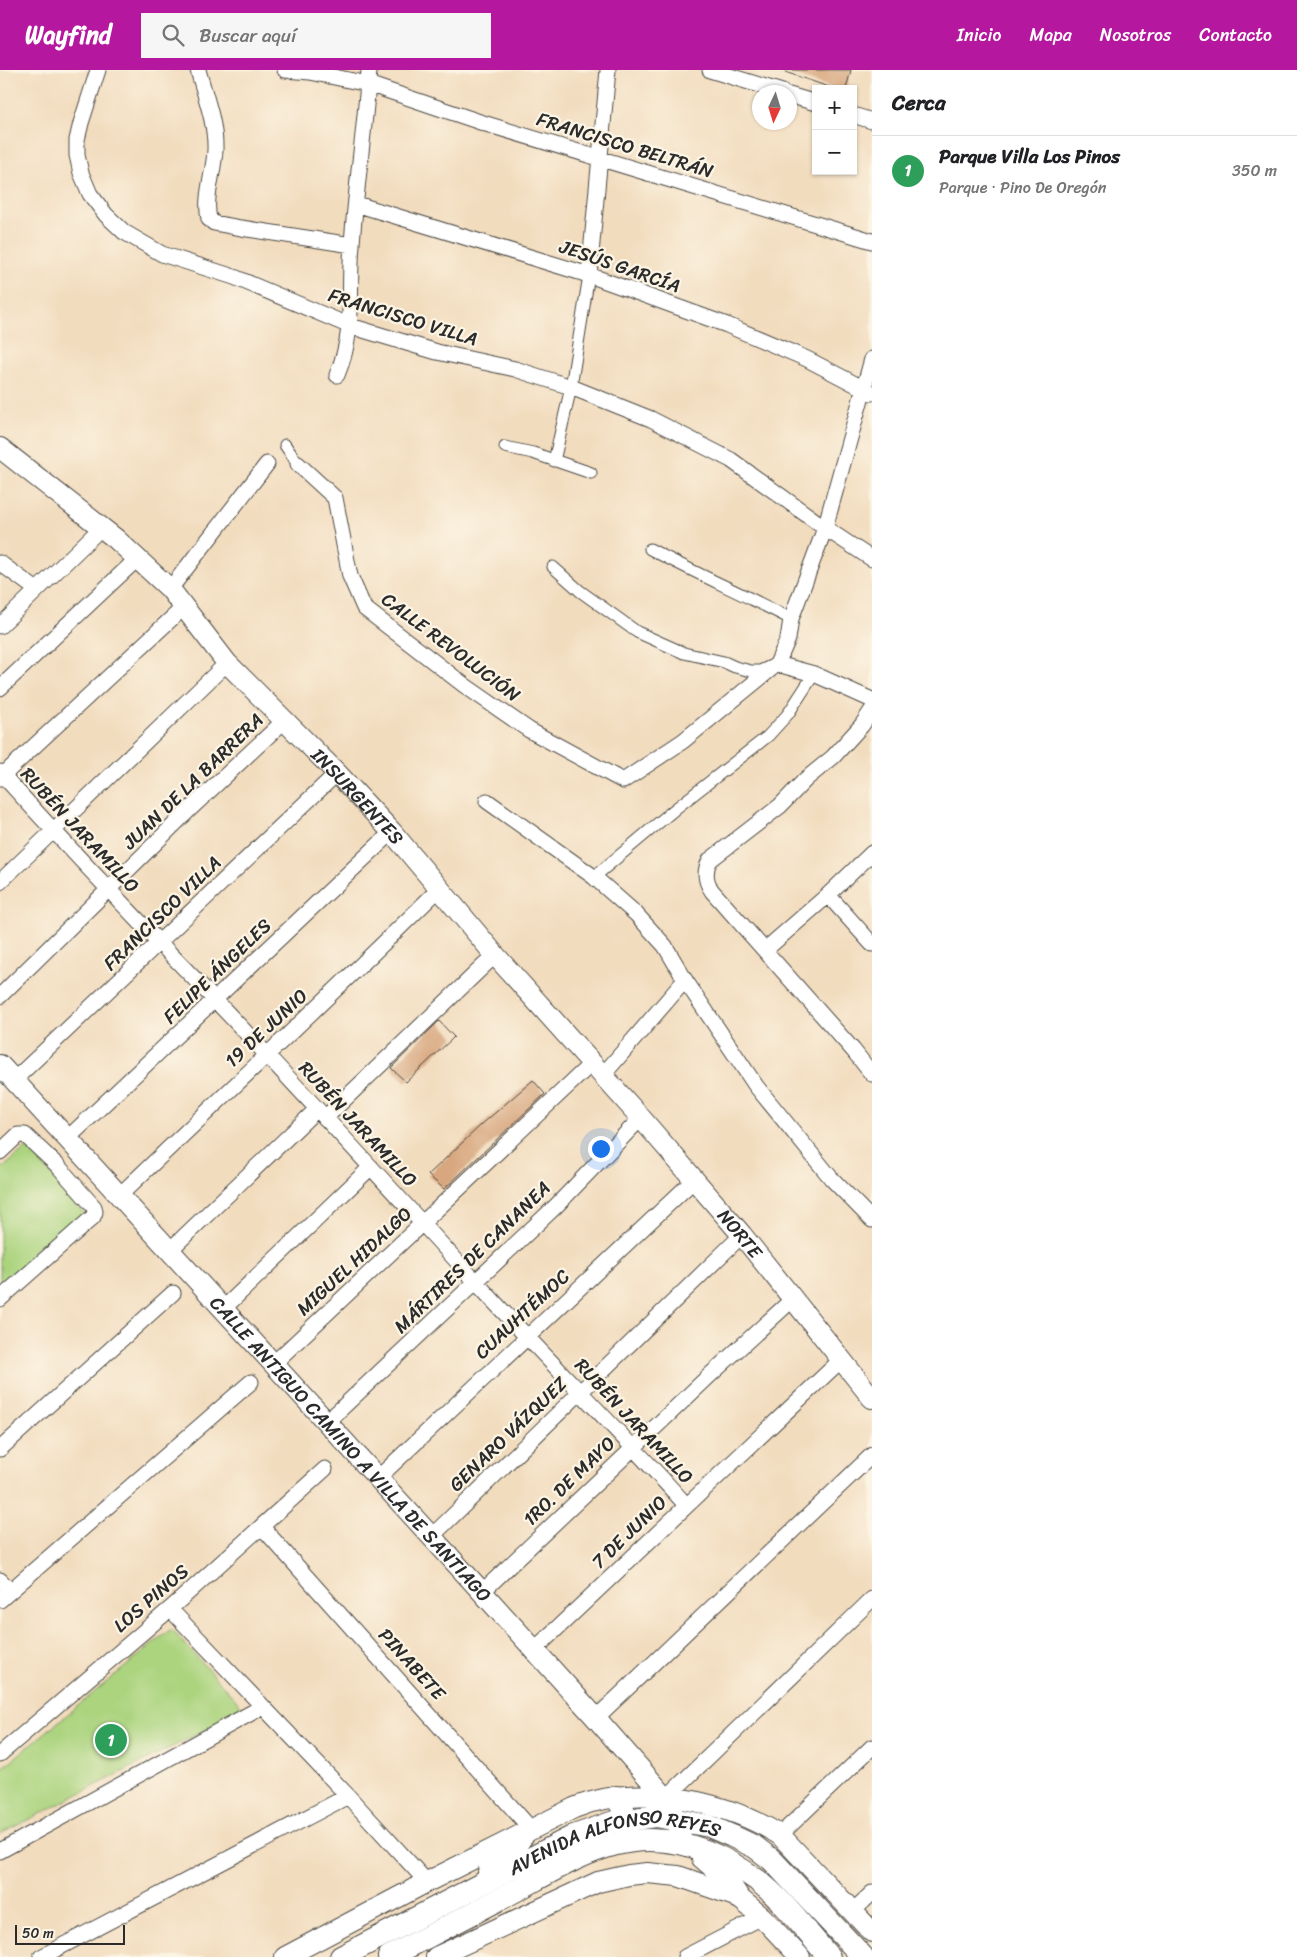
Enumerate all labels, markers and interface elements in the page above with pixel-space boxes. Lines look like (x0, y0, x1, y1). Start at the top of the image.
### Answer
search box (141, 13, 491, 58)
text: Wayfind (25, 14, 111, 56)
text: Buscar aquí (199, 19, 296, 52)
text: Inicio (957, 19, 1002, 51)
text: Mapa (1030, 19, 1072, 51)
text: Nosotros (1100, 19, 1171, 51)
text: Contacto (1199, 19, 1272, 51)
icon: search (159, 21, 187, 49)
text: Cerca (892, 84, 946, 122)
north arrow (752, 85, 797, 130)
map controls (812, 85, 857, 175)
button: + (812, 85, 857, 130)
street label: FRANCISCO BELTRÁN (533, 102, 718, 188)
button: − (812, 130, 857, 175)
text: Parque Villa Los Pinos (939, 140, 1120, 173)
text: 1 (905, 156, 911, 185)
text: 350 m (1232, 156, 1277, 185)
text: Parque · Pino De Oregón (939, 173, 1107, 202)
street label: JESÚS GARCÍA (554, 230, 685, 302)
street label: FRANCISCO VILLA (324, 279, 482, 355)
street label: CALLE REVOLUCIÓN (374, 583, 528, 711)
street label: JUAN DE LA BARRERA (114, 704, 271, 858)
street label: INSURGENTES (303, 739, 413, 852)
street label: RUBÉN JARAMILLO (12, 759, 148, 901)
street label: FRANCISCO VILLA (95, 847, 229, 979)
street label: FELIPE ÁNGELES (155, 910, 279, 1032)
street label: 19 DE JUNIO (217, 980, 315, 1076)
street label: RUBÉN JARAMILLO (290, 1053, 426, 1195)
your location (588, 1136, 614, 1162)
street label: MÁRTIRES DE CANANEA (385, 1173, 559, 1341)
street label: MIGUEL HIDALGO (288, 1198, 420, 1324)
street label: NORTE (709, 1201, 772, 1267)
street label: CUAUHTÉMOC (467, 1261, 578, 1367)
street label: CALLE ANTIGUO CAMINO A VILLA DE SANTIAGO (202, 1288, 500, 1610)
street label: RUBÉN JARAMILLO (566, 1350, 702, 1492)
street label: GENARO VÁZQUEZ (441, 1368, 576, 1500)
street label: 1RO. DE MAYO (515, 1428, 623, 1534)
street label: 7 DE JUNIO (583, 1487, 675, 1577)
street label: LOS PINOS (105, 1555, 197, 1641)
street label: PINABETE (370, 1620, 455, 1709)
pin: 1 (95, 1721, 127, 1759)
street label: AVENIDA ALFONSO REYES (501, 1799, 727, 1884)
text: 50 m (22, 1921, 54, 1946)
scale bar (15, 1922, 125, 1945)

